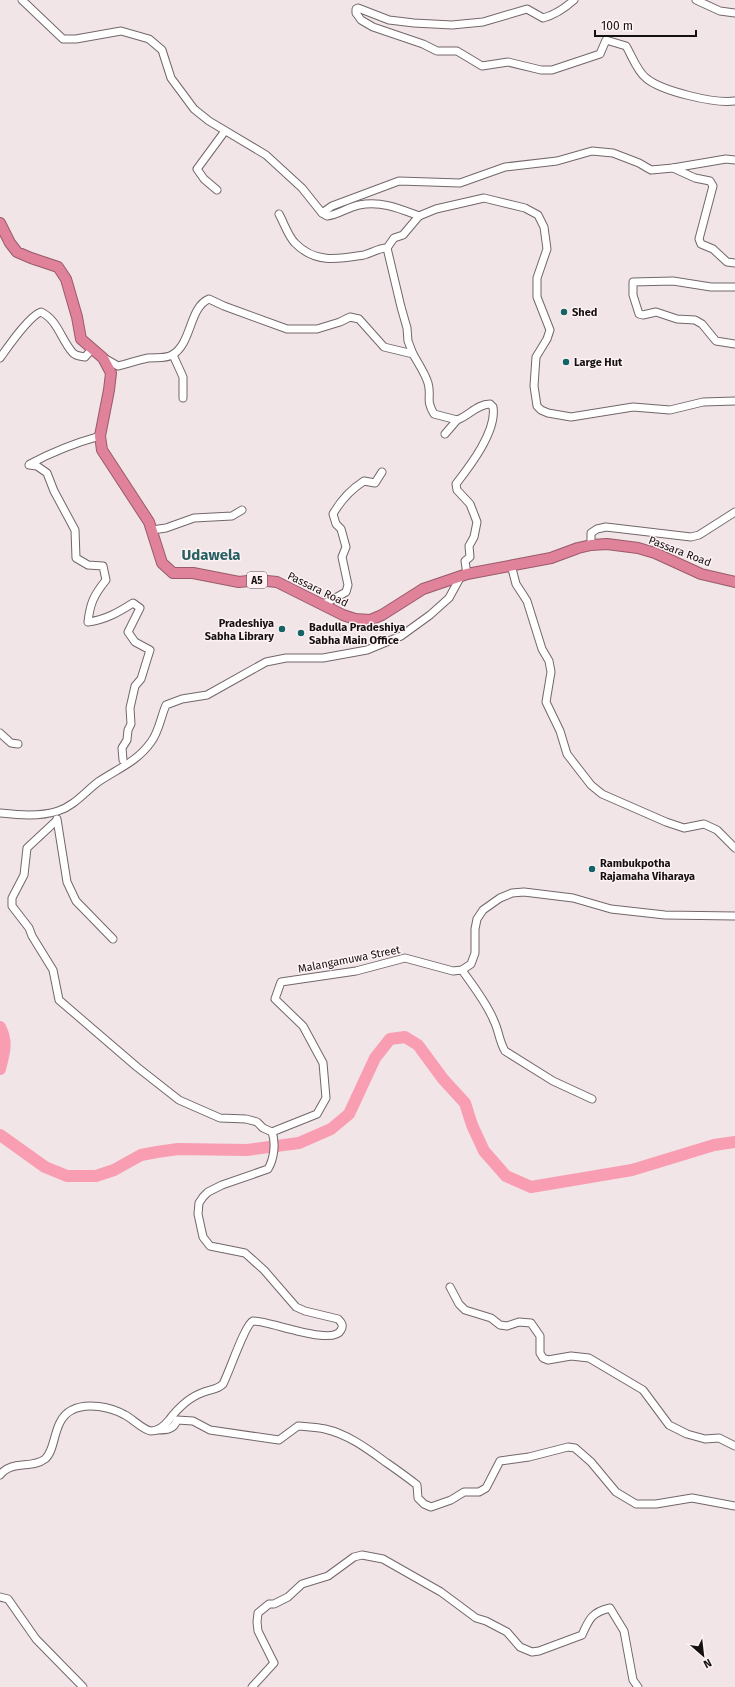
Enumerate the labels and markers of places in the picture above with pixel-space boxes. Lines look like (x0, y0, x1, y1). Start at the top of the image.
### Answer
place label: Shed (572, 306, 597, 319)
marker: Shed (559, 307, 569, 317)
place label: Large Hut (574, 356, 623, 369)
marker: Large Hut (561, 357, 571, 367)
place label: Pradeshiya Sabha Library (205, 617, 274, 643)
place label: Badulla Pradeshiya Sabha Main Office (309, 621, 405, 647)
marker: Pradeshiya Sabha Library (277, 624, 287, 634)
marker: Badulla Pradeshiya Sabha Main Office (296, 628, 306, 638)
place label: Rambukpotha Rajamaha Viharaya (600, 857, 695, 883)
marker: Rambukpotha Rajamaha Viharaya (587, 864, 597, 874)

